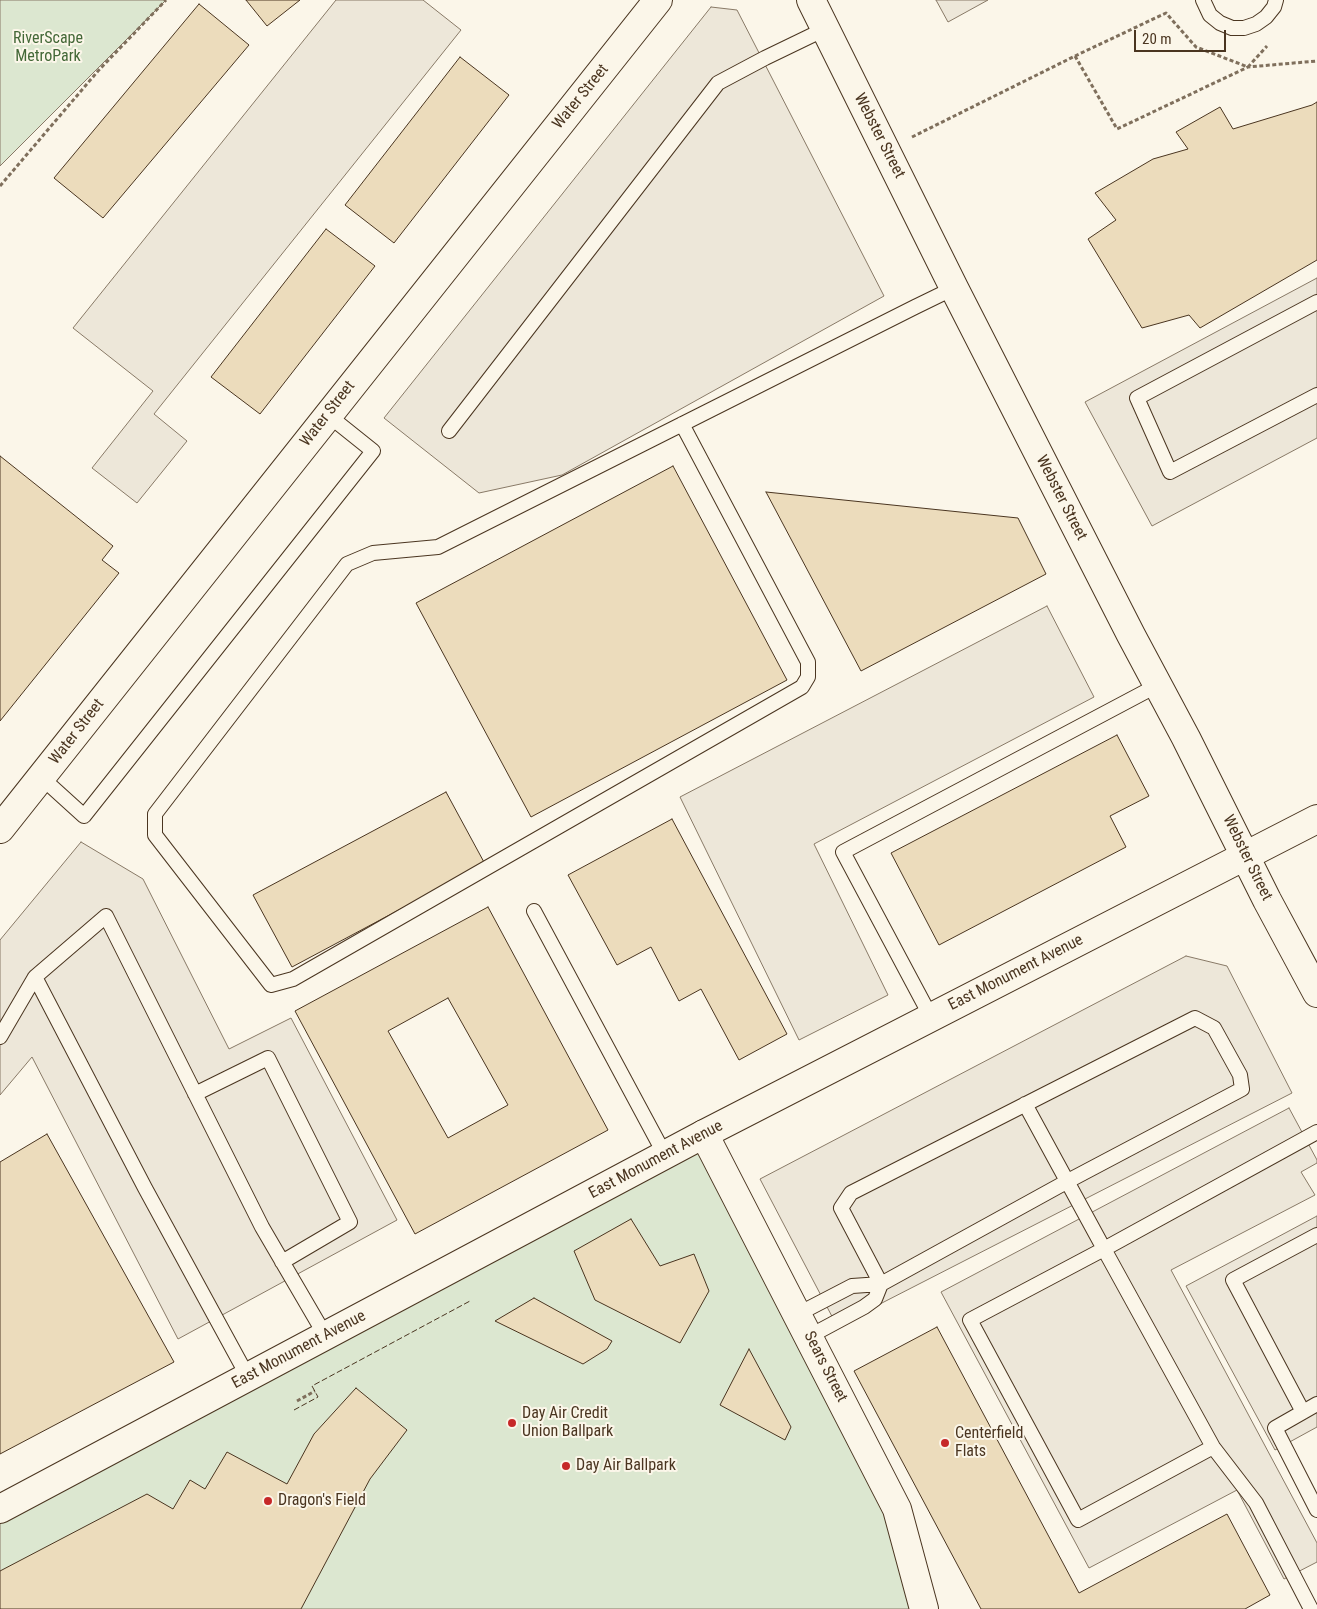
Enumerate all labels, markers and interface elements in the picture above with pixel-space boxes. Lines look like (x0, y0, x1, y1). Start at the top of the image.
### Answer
scale bar (1137, 20, 1230, 52)
park label: RiverScape MetroPark (13, 29, 83, 67)
text: 20 m (1142, 30, 1172, 48)
street label: Water Street (549, 61, 613, 133)
street label: Webster Street (849, 90, 909, 182)
street label: Water Street (296, 377, 360, 451)
street label: Webster Street (1031, 452, 1091, 544)
street label: Water Street (45, 695, 109, 769)
street label: Webster Street (1218, 812, 1276, 904)
street label: East Monument Avenue (945, 931, 1087, 1015)
street label: East Monument Avenue (586, 1117, 726, 1203)
street label: East Monument Avenue (229, 1307, 369, 1393)
street label: Sears Street (799, 1328, 851, 1406)
place label: Day Air Credit Union Ballpark (522, 1404, 613, 1442)
marker: Day Air Credit Union Ballpark (506, 1417, 518, 1429)
place label: Centerfield Flats (955, 1424, 1023, 1462)
marker: Centerfield Flats (939, 1437, 951, 1449)
place label: Day Air Ballpark (576, 1456, 676, 1476)
marker: Day Air Ballpark (560, 1460, 572, 1472)
place label: Dragon's Field (278, 1491, 366, 1511)
marker: Dragon's Field (262, 1495, 274, 1507)

